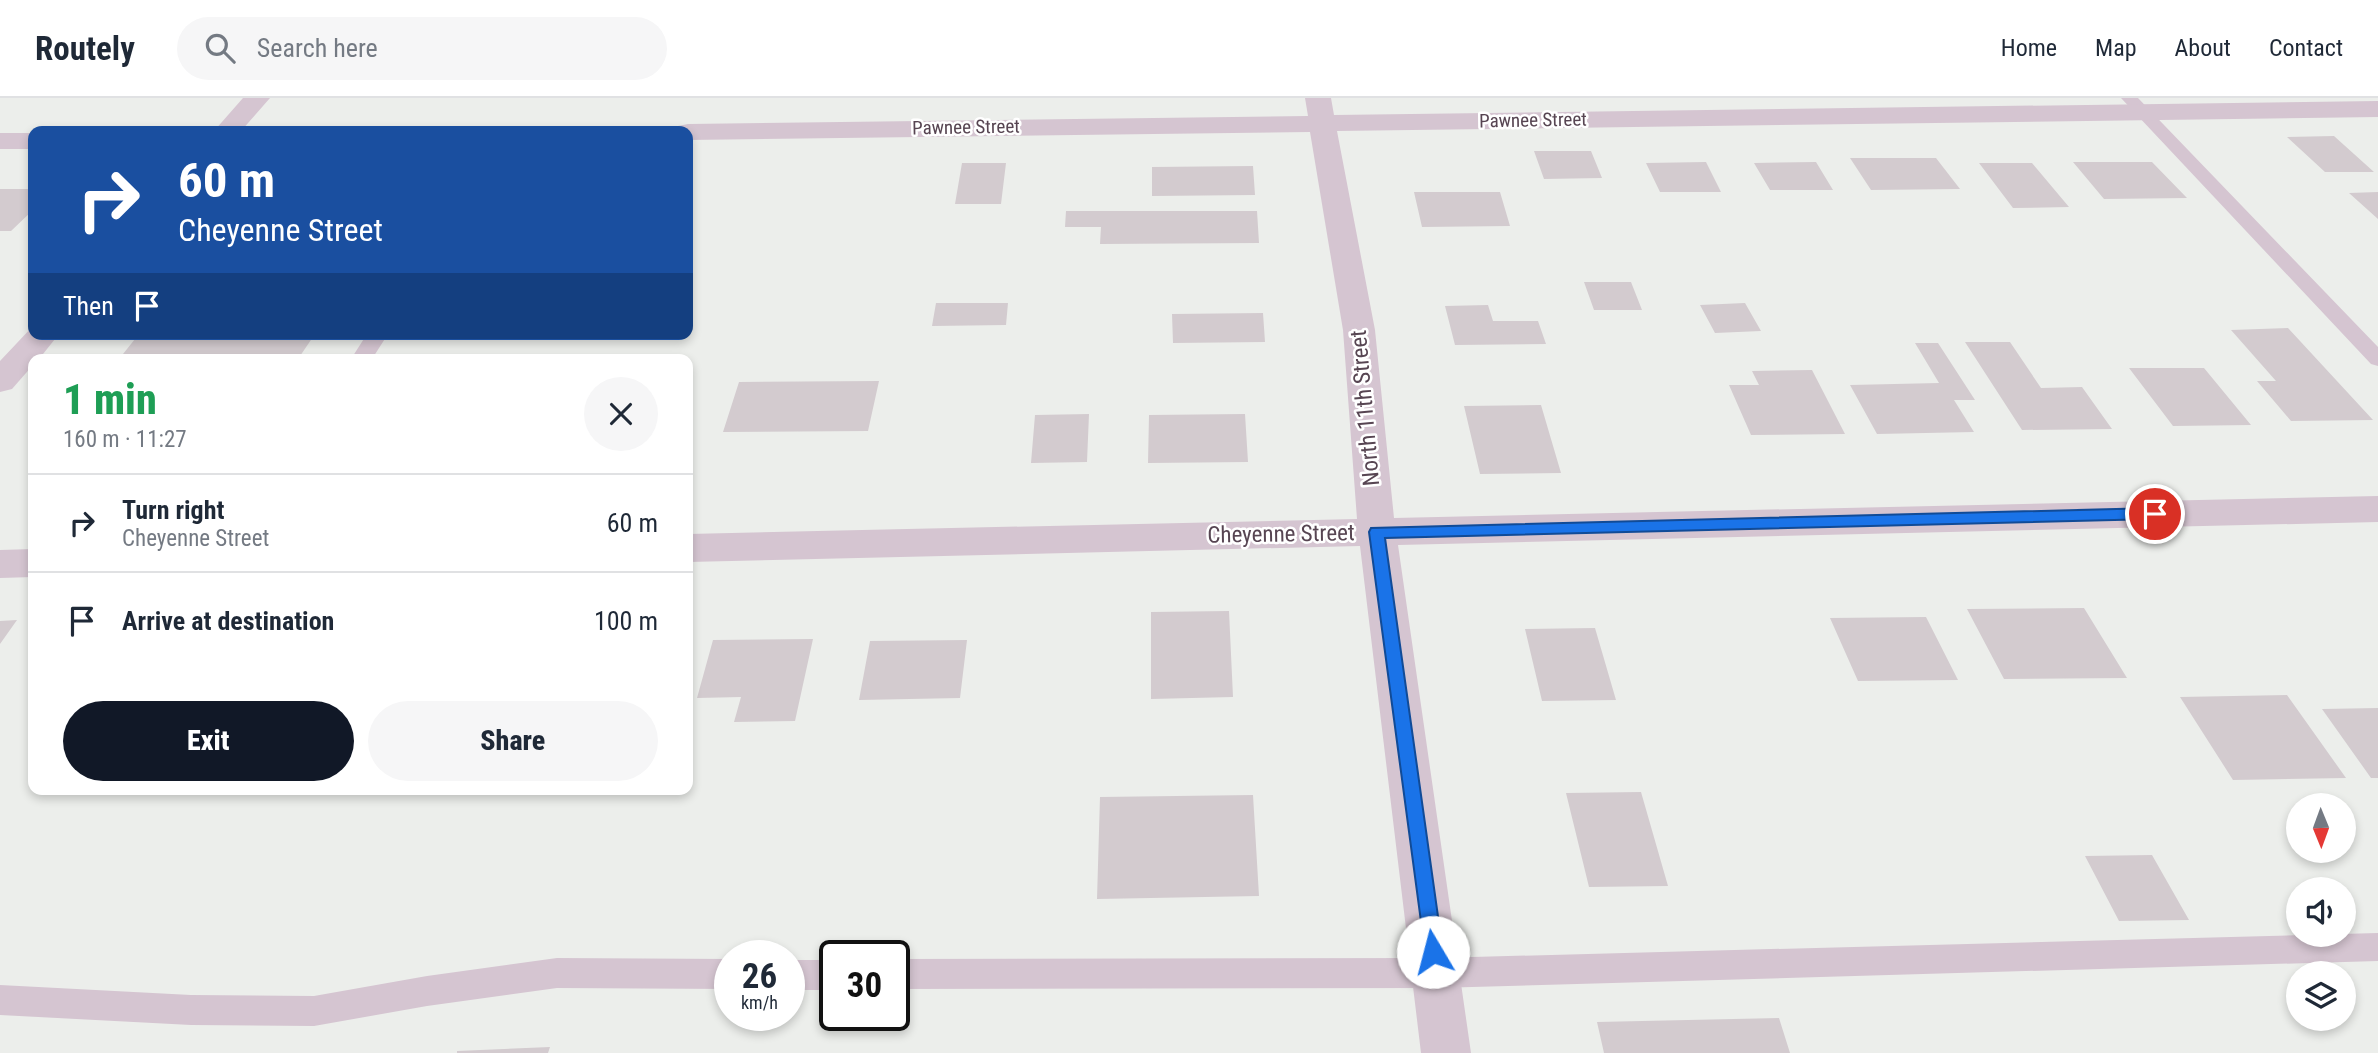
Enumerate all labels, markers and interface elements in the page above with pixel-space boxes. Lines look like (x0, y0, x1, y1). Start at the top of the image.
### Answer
search box (177, 17, 667, 80)
text: Routely (35, 29, 135, 68)
icon: search (201, 29, 239, 67)
text: Search here (257, 33, 378, 63)
text: Home (2001, 34, 2057, 62)
text: Map (2095, 34, 2137, 62)
text: About (2175, 34, 2231, 62)
text: Contact (2269, 34, 2343, 62)
street label: Pawnee Street (1479, 108, 1587, 132)
street label: Pawnee Street (912, 115, 1020, 139)
text: 60 m (178, 152, 275, 209)
icon: right (63, 154, 154, 245)
text: Cheyenne Street (178, 211, 383, 249)
icon: arrive (128, 287, 166, 325)
text: Then (63, 291, 114, 321)
street label: North 11th Street (1345, 329, 1385, 487)
text: 1 min (63, 375, 157, 424)
button: close (584, 377, 658, 451)
text: 160 m · 11:27 (63, 426, 187, 453)
pin (2125, 484, 2185, 544)
text: Turn right (122, 495, 224, 525)
icon: arrive (2136, 495, 2174, 533)
icon: right (63, 504, 101, 542)
text: 60 m (607, 508, 658, 538)
street label: Cheyenne Street (1207, 519, 1355, 549)
text: Cheyenne Street (122, 525, 269, 552)
icon: arrive (63, 602, 101, 640)
text: Arrive at destination (122, 606, 334, 636)
text: 100 m (594, 606, 658, 636)
button: Exit (63, 701, 354, 781)
button: Share (368, 701, 658, 781)
north arrow (2286, 793, 2356, 863)
map controls (2286, 793, 2356, 1031)
button: sound (2286, 877, 2356, 947)
position arrow (1396, 915, 1470, 989)
speed limit sign: 30 (819, 940, 910, 1031)
text: 26 (742, 956, 777, 997)
button: layers (2286, 961, 2356, 1031)
text: km/h (741, 992, 778, 1013)

